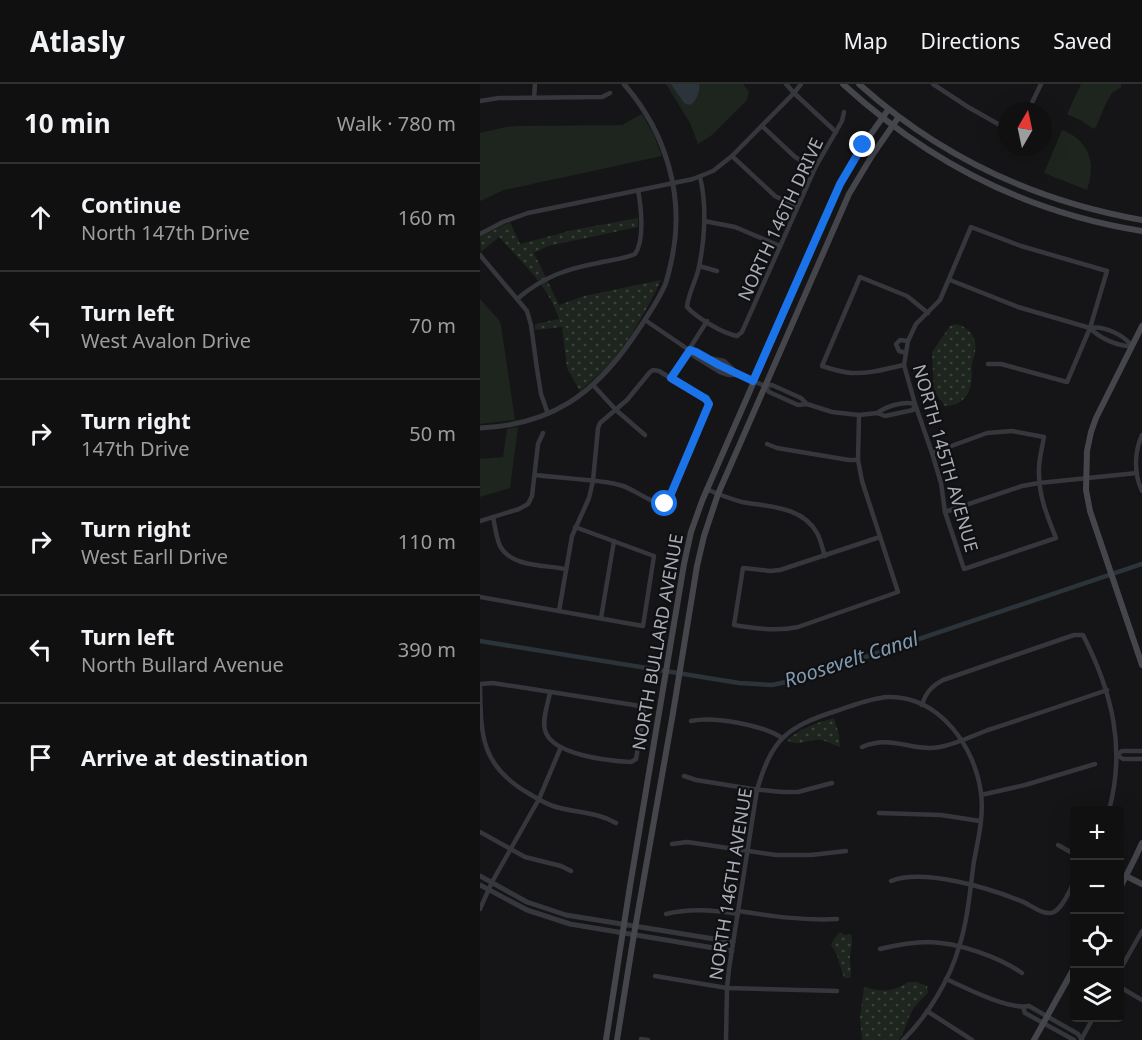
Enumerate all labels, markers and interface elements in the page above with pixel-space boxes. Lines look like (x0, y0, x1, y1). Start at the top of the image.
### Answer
text: Atlasly (30, 22, 125, 60)
text: Map (844, 27, 888, 55)
text: Directions (921, 27, 1020, 55)
text: Saved (1053, 27, 1112, 55)
north arrow (998, 102, 1052, 156)
text: 10 min (24, 105, 111, 141)
text: Walk · 780 m (337, 110, 456, 137)
route end (849, 131, 875, 157)
street label: NORTH 146TH DRIVE (732, 134, 828, 304)
text: Continue (81, 189, 181, 219)
icon: ahead (24, 201, 57, 234)
text: 160 m (398, 204, 456, 231)
text: North 147th Drive (81, 219, 250, 246)
text: Turn left (81, 297, 175, 327)
icon: left (24, 309, 57, 342)
text: 70 m (409, 312, 456, 339)
text: West Avalon Drive (81, 327, 251, 354)
street label: NORTH 145TH AVENUE (908, 361, 984, 555)
text: Turn right (81, 405, 191, 435)
icon: right (24, 417, 57, 450)
text: 50 m (409, 420, 456, 447)
text: 147th Drive (81, 435, 190, 462)
route start (651, 490, 677, 516)
text: Turn right (81, 513, 191, 543)
icon: right (24, 525, 57, 558)
text: 110 m (398, 528, 456, 555)
street label: NORTH BULLARD AVENUE (626, 532, 688, 752)
text: West Earll Drive (81, 543, 228, 570)
text: Turn left (81, 621, 175, 651)
water label: Roosevelt Canal (780, 624, 922, 693)
icon: left (24, 633, 57, 666)
text: 390 m (398, 636, 456, 663)
text: North Bullard Avenue (81, 651, 284, 678)
icon: arrive (24, 741, 57, 774)
text: Arrive at destination (81, 742, 308, 772)
street label: NORTH 146TH AVENUE (703, 786, 757, 982)
map controls (1070, 806, 1124, 1022)
button: + (1070, 806, 1124, 860)
button: − (1070, 860, 1124, 914)
button: locate (1070, 914, 1124, 968)
button: layers (1070, 968, 1124, 1022)

